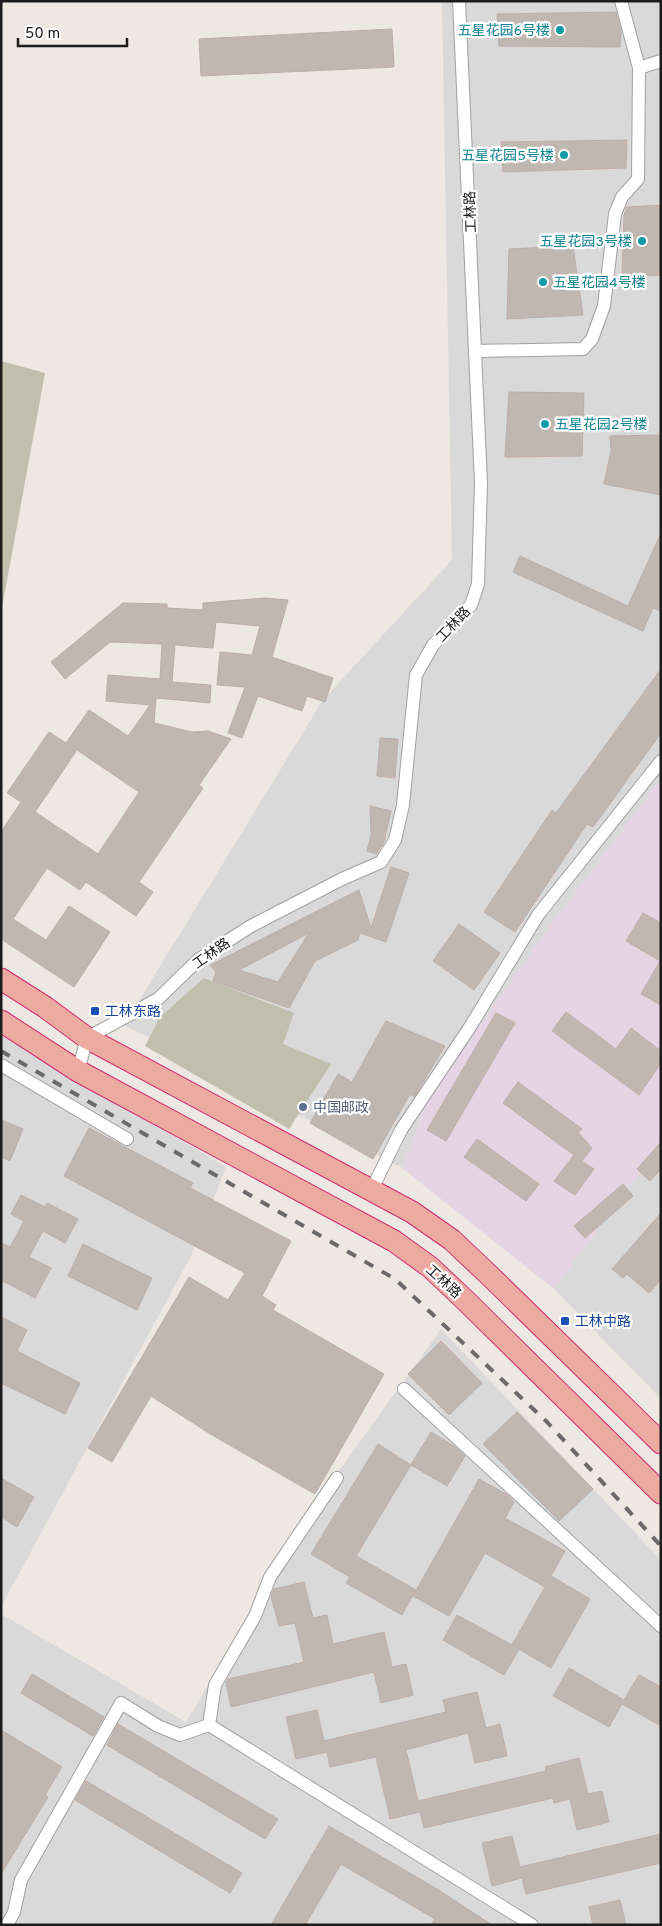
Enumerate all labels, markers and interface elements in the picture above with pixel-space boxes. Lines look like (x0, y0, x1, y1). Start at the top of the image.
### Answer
scale bar (18, 15, 126, 47)
place label: 五星花园6号楼 (458, 23, 550, 40)
marker: 五星花园6号楼 (554, 24, 566, 36)
text: 50 m (25, 25, 60, 44)
place label: 五星花园5号楼 (461, 148, 554, 165)
marker: 五星花园5号楼 (558, 149, 570, 161)
street label: 工林路 (462, 191, 481, 233)
place label: 五星花园3号楼 (540, 234, 632, 251)
marker: 五星花园3号楼 (636, 235, 648, 247)
place label: 五星花园4号楼 (553, 275, 646, 292)
marker: 五星花园4号楼 (537, 276, 549, 288)
place label: 五星花园2号楼 (555, 417, 648, 434)
marker: 五星花园2号楼 (539, 418, 551, 430)
street label: 工林路 (434, 604, 475, 646)
street label: 工林路 (190, 935, 234, 973)
place label: 工林东路 (105, 1004, 161, 1021)
marker: 工林东路 (89, 1005, 101, 1017)
place label: 中国邮政 (313, 1100, 369, 1117)
marker: 中国邮政 (297, 1101, 309, 1113)
street label: 工林路 (422, 1262, 464, 1302)
place label: 工林中路 (575, 1314, 631, 1331)
marker: 工林中路 (559, 1315, 571, 1327)

